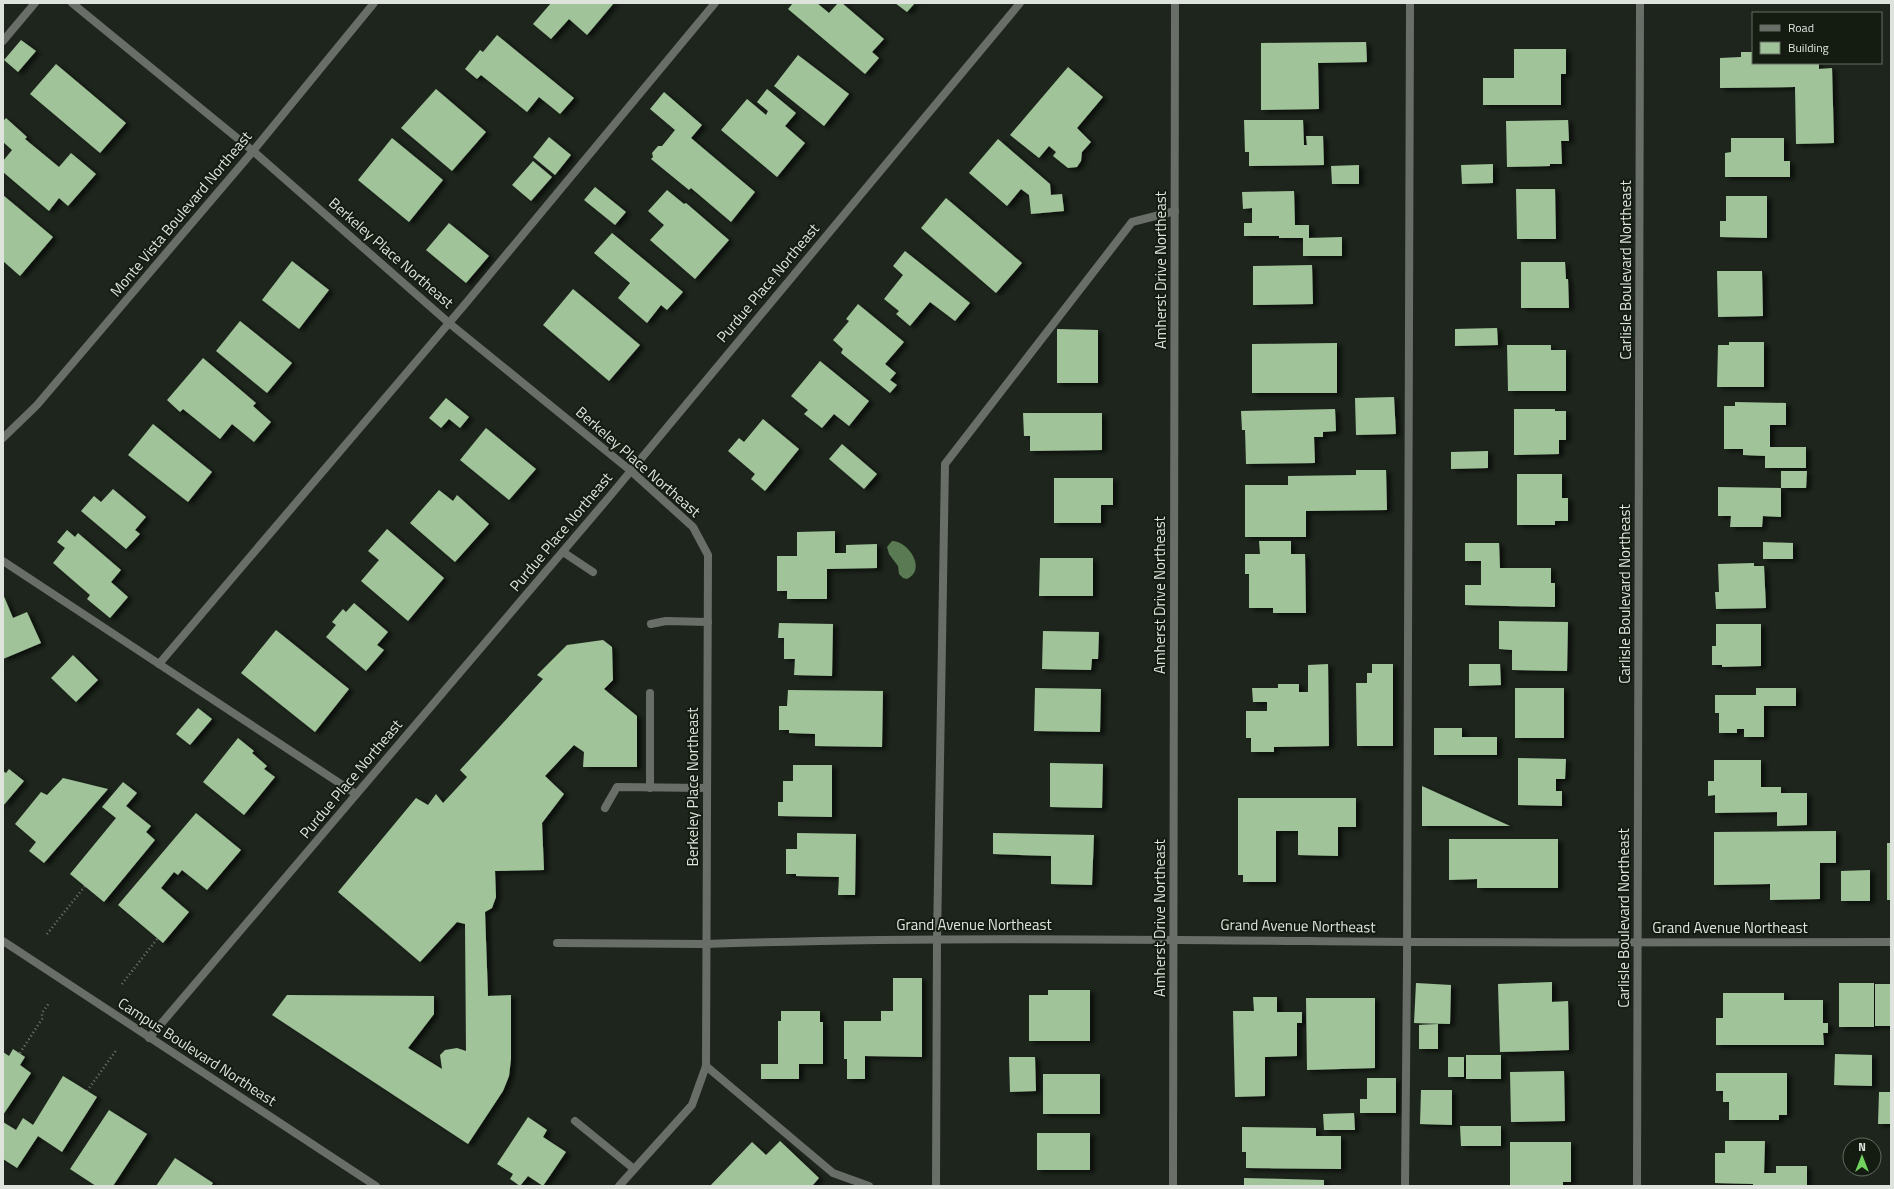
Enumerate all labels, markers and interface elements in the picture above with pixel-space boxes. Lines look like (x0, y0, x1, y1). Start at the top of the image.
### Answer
legend (1752, 12, 1882, 64)
text: Road (1788, 18, 1814, 37)
text: Building (1788, 38, 1829, 57)
street label: Monte Vista Boulevard Northeast (104, 125, 258, 302)
street label: Carlisle Boulevard Northeast (1614, 179, 1637, 360)
street label: Amherst Drive Northeast (1149, 190, 1172, 349)
street label: Berkeley Place Northeast (324, 192, 459, 314)
street label: Purdue Place Northeast (711, 217, 825, 347)
street label: Berkeley Place Northeast (571, 401, 706, 523)
street label: Purdue Place Northeast (504, 466, 618, 596)
street label: Carlisle Boulevard Northeast (1613, 503, 1636, 684)
street label: Amherst Drive Northeast (1148, 515, 1171, 674)
street label: Berkeley Place Northeast (681, 707, 704, 867)
street label: Purdue Place Northeast (294, 713, 408, 843)
street label: Carlisle Boulevard Northeast (1612, 827, 1635, 1008)
street label: Amherst Drive Northeast (1148, 838, 1171, 997)
street label: Grand Avenue Northeast (896, 913, 1052, 936)
street label: Grand Avenue Northeast (1220, 913, 1377, 938)
street label: Grand Avenue Northeast (1652, 916, 1808, 939)
street label: Campus Boulevard Northeast (113, 992, 282, 1112)
north arrow (1842, 1137, 1882, 1177)
text: N (1858, 1139, 1866, 1155)

